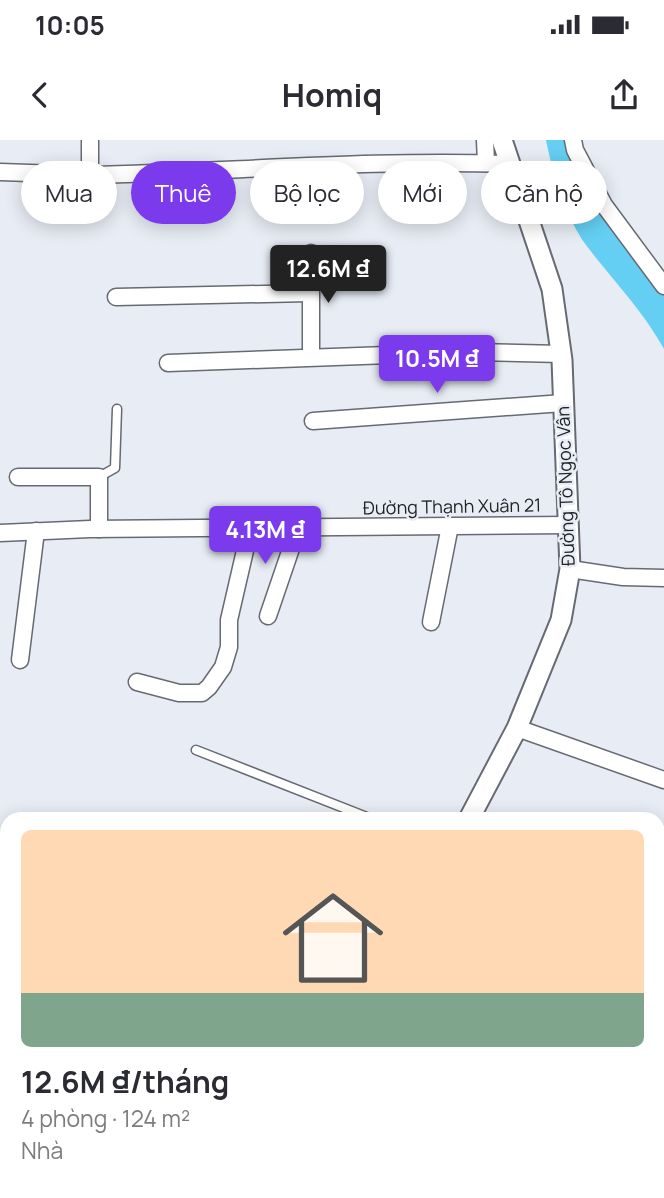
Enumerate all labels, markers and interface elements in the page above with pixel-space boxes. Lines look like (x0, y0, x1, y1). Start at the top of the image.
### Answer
text: 10:05 (35, 7, 105, 43)
text: Homiq (282, 73, 382, 117)
icon: back (21, 76, 59, 114)
icon: share (605, 76, 643, 114)
chip: Mua (21, 161, 117, 224)
chip: Thuê (131, 161, 236, 224)
chip: Bộ lọc (250, 161, 364, 224)
chip: Mới (378, 161, 467, 224)
chip: Căn hộ (481, 161, 607, 224)
pin: 12.6M ₫ (263, 246, 393, 305)
text: 12.6M ₫ (286, 252, 370, 284)
pin: 10.5M ₫ (372, 336, 502, 395)
text: 10.5M ₫ (395, 342, 479, 374)
street label: Đường Tô Ngọc Vân (550, 406, 580, 566)
street label: Đường Thạnh Xuân 21 (363, 492, 541, 520)
pin: 4.13M ₫ (200, 506, 330, 566)
text: 4.13M ₫ (225, 513, 305, 545)
icon: home (270, 875, 396, 1001)
text: 12.6M ₫/tháng (21, 1061, 229, 1102)
text: 4 phòng · 124 m² (21, 1102, 190, 1134)
text: Nhà (21, 1134, 63, 1166)

